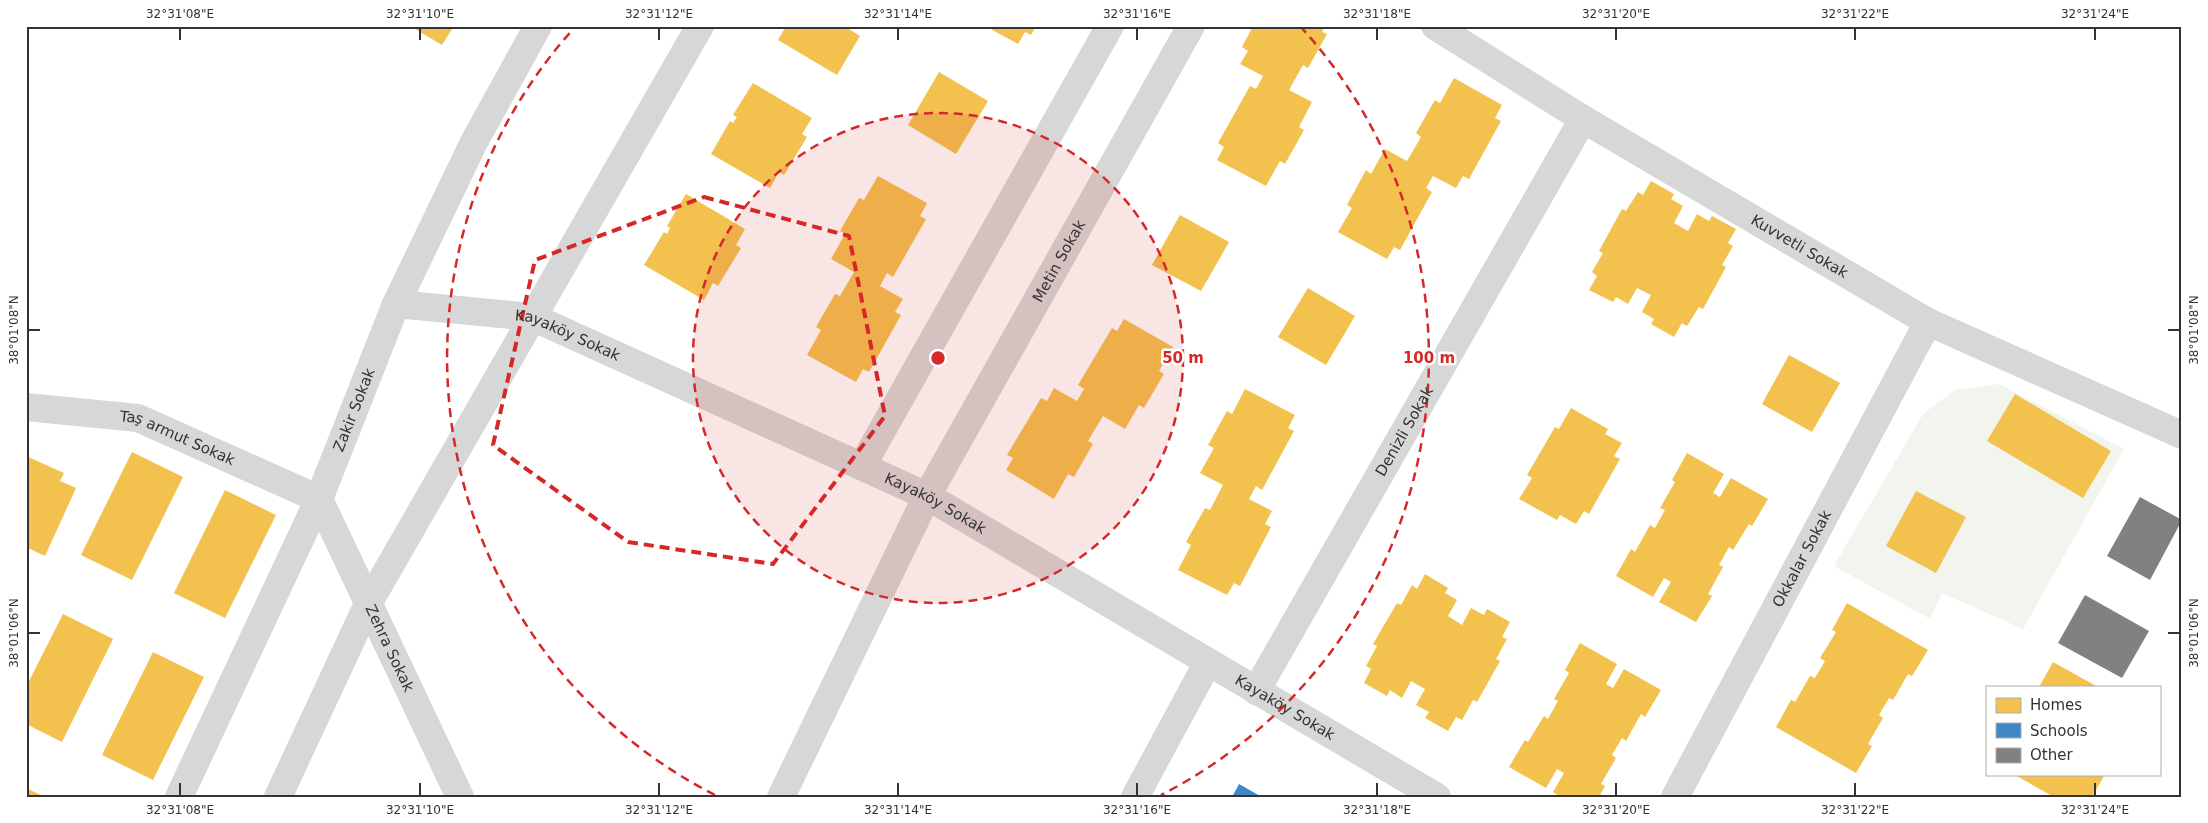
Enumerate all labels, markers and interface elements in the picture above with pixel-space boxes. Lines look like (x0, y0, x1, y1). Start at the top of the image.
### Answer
text: 32°31'08"E (146, 7, 214, 21)
text: 32°31'10"E (386, 7, 454, 21)
text: 32°31'12"E (625, 7, 693, 21)
text: 32°31'14"E (864, 7, 932, 21)
text: 32°31'16"E (1103, 7, 1171, 21)
text: 32°31'18"E (1343, 7, 1411, 21)
text: 32°31'20"E (1582, 7, 1650, 21)
text: 32°31'22"E (1821, 7, 1889, 21)
text: 32°31'24"E (2061, 7, 2129, 21)
street label: Kuvvetli Sokak (1748, 211, 1852, 282)
street label: Metin Sokak (1029, 216, 1089, 305)
text: 38°01'08"N (7, 295, 21, 365)
text: 38°01'08"N (2187, 295, 2201, 365)
street label: Kayaköy Sokak (514, 306, 623, 365)
centre of rings (929, 349, 947, 367)
text: 50 m (1162, 349, 1204, 367)
text: 100 m (1403, 349, 1455, 367)
street label: Zakir Sokak (330, 365, 379, 454)
street label: Denizli Sokak (1372, 383, 1437, 480)
street label: Taş armut Sokak (118, 407, 238, 469)
street label: Kayaköy Sokak (882, 469, 990, 538)
street label: Okkalar Sokak (1769, 507, 1835, 610)
text: 38°01'06"N (7, 598, 21, 668)
text: 38°01'06"N (2187, 598, 2201, 668)
street label: Zehra Sokak (361, 602, 418, 695)
street label: Kayaköy Sokak (1232, 671, 1338, 744)
legend (1986, 686, 2160, 776)
text: Homes (2030, 696, 2082, 714)
text: Schools (2030, 722, 2088, 740)
text: Other (2030, 746, 2073, 764)
text: 32°31'08"E (146, 803, 214, 817)
text: 32°31'10"E (386, 803, 454, 817)
text: 32°31'12"E (625, 803, 693, 817)
text: 32°31'14"E (864, 803, 932, 817)
text: 32°31'16"E (1103, 803, 1171, 817)
text: 32°31'18"E (1343, 803, 1411, 817)
text: 32°31'20"E (1582, 803, 1650, 817)
text: 32°31'22"E (1821, 803, 1889, 817)
text: 32°31'24"E (2061, 803, 2129, 817)

